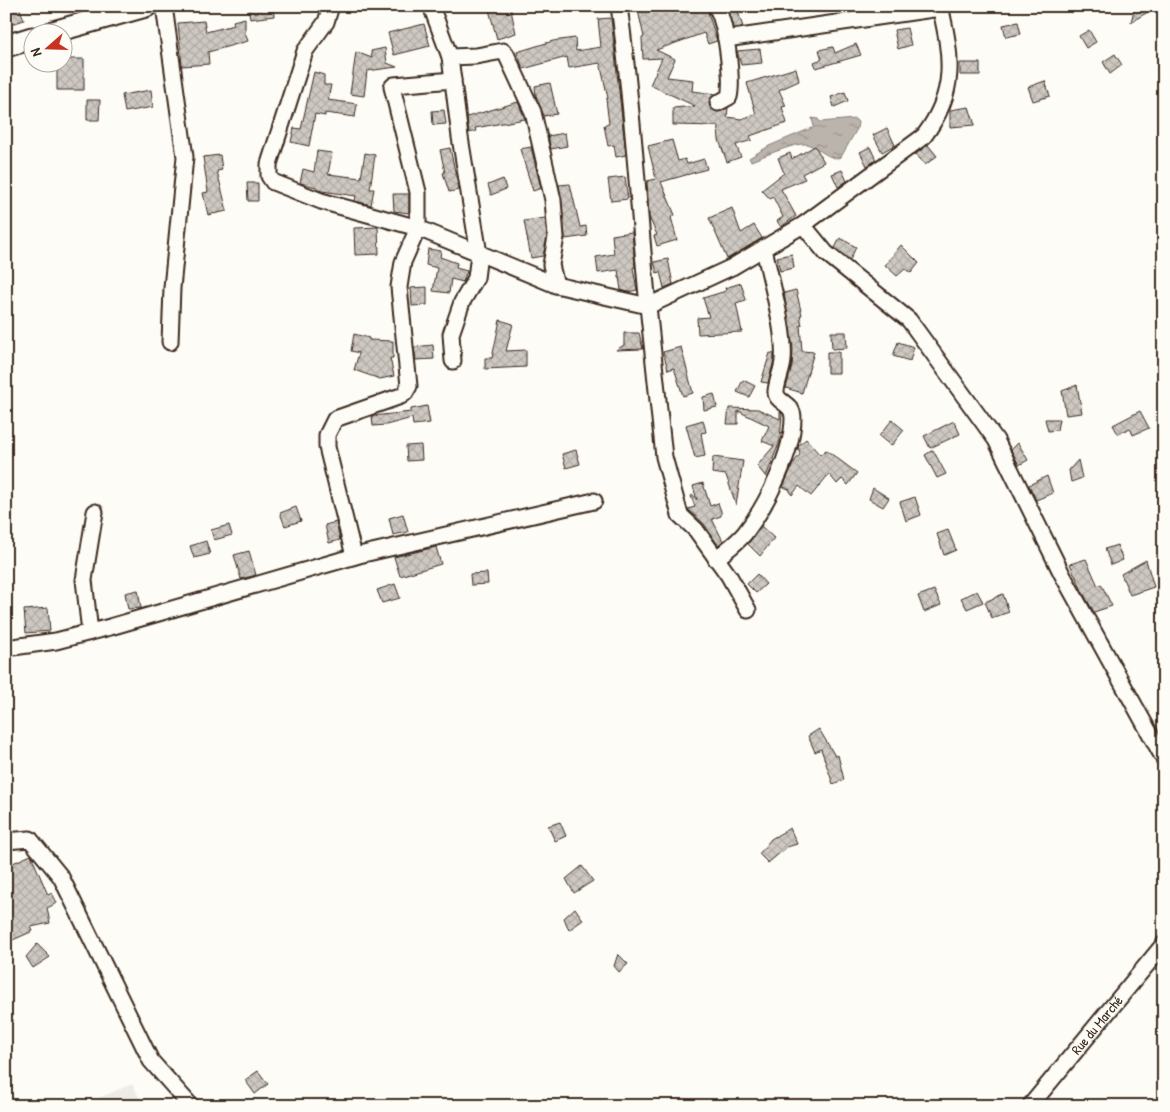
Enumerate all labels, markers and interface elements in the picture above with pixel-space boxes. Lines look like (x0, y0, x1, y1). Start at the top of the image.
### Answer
north arrow (22, 22, 72, 72)
text: N (25, 45, 46, 59)
street label: Rue du Marché (1067, 991, 1127, 1058)

